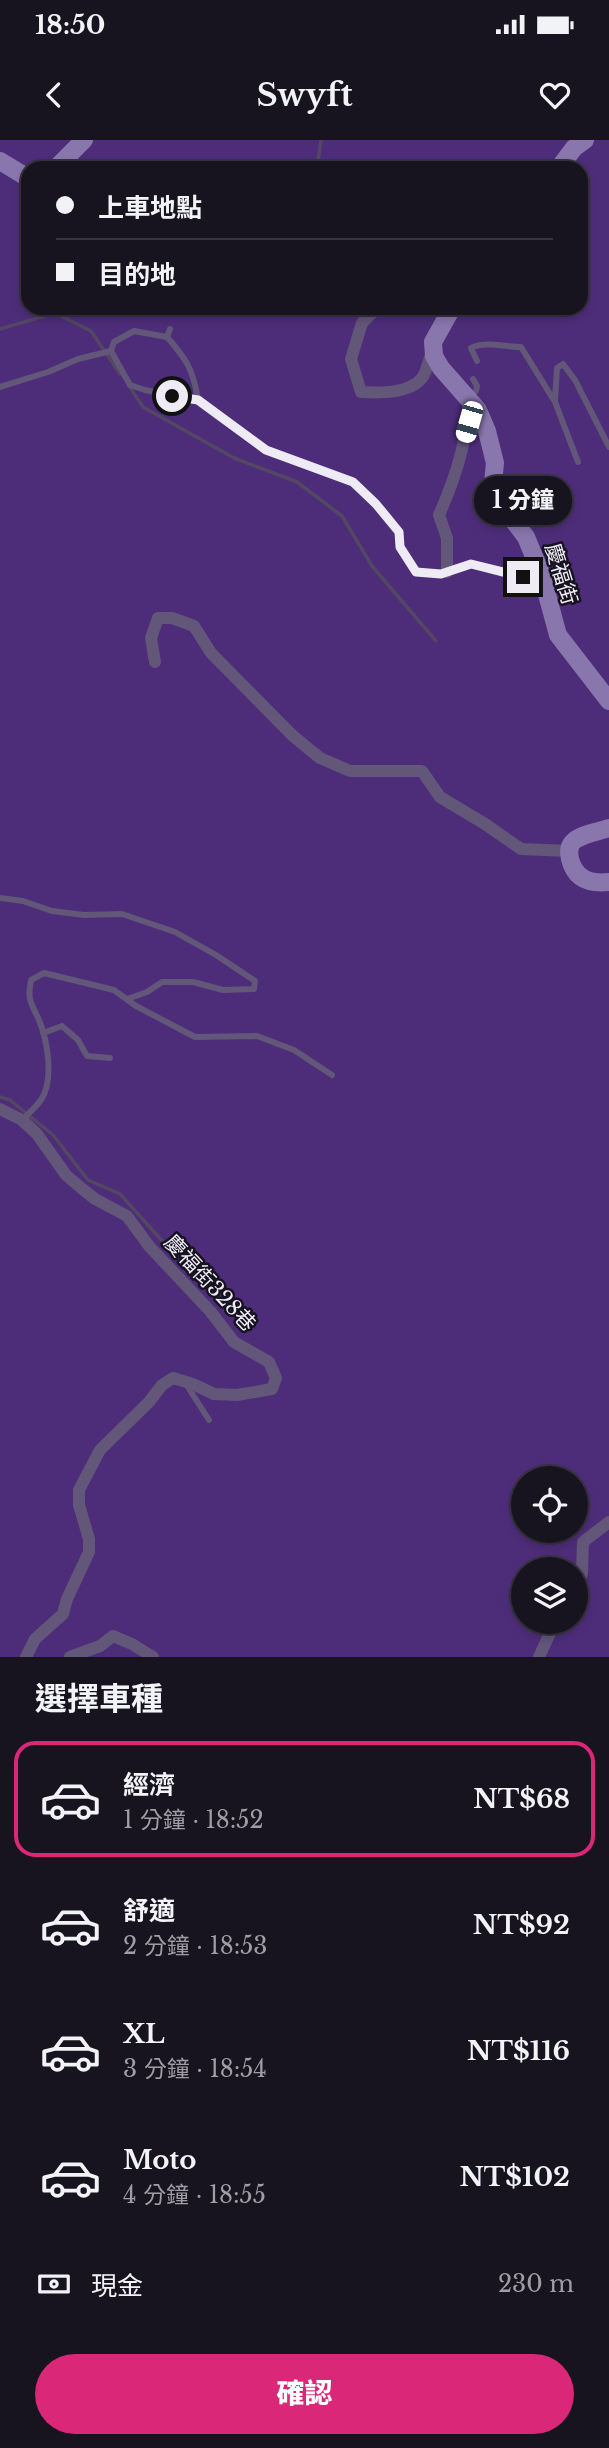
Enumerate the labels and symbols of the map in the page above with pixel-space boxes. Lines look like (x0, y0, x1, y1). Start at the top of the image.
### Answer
route start (156, 380, 188, 412)
car (454, 399, 485, 445)
callout: 1 分鐘 (474, 476, 572, 524)
street label: 慶福街 (539, 540, 583, 608)
route end (507, 561, 539, 593)
street label: 慶福街328巷 (159, 1229, 261, 1337)

